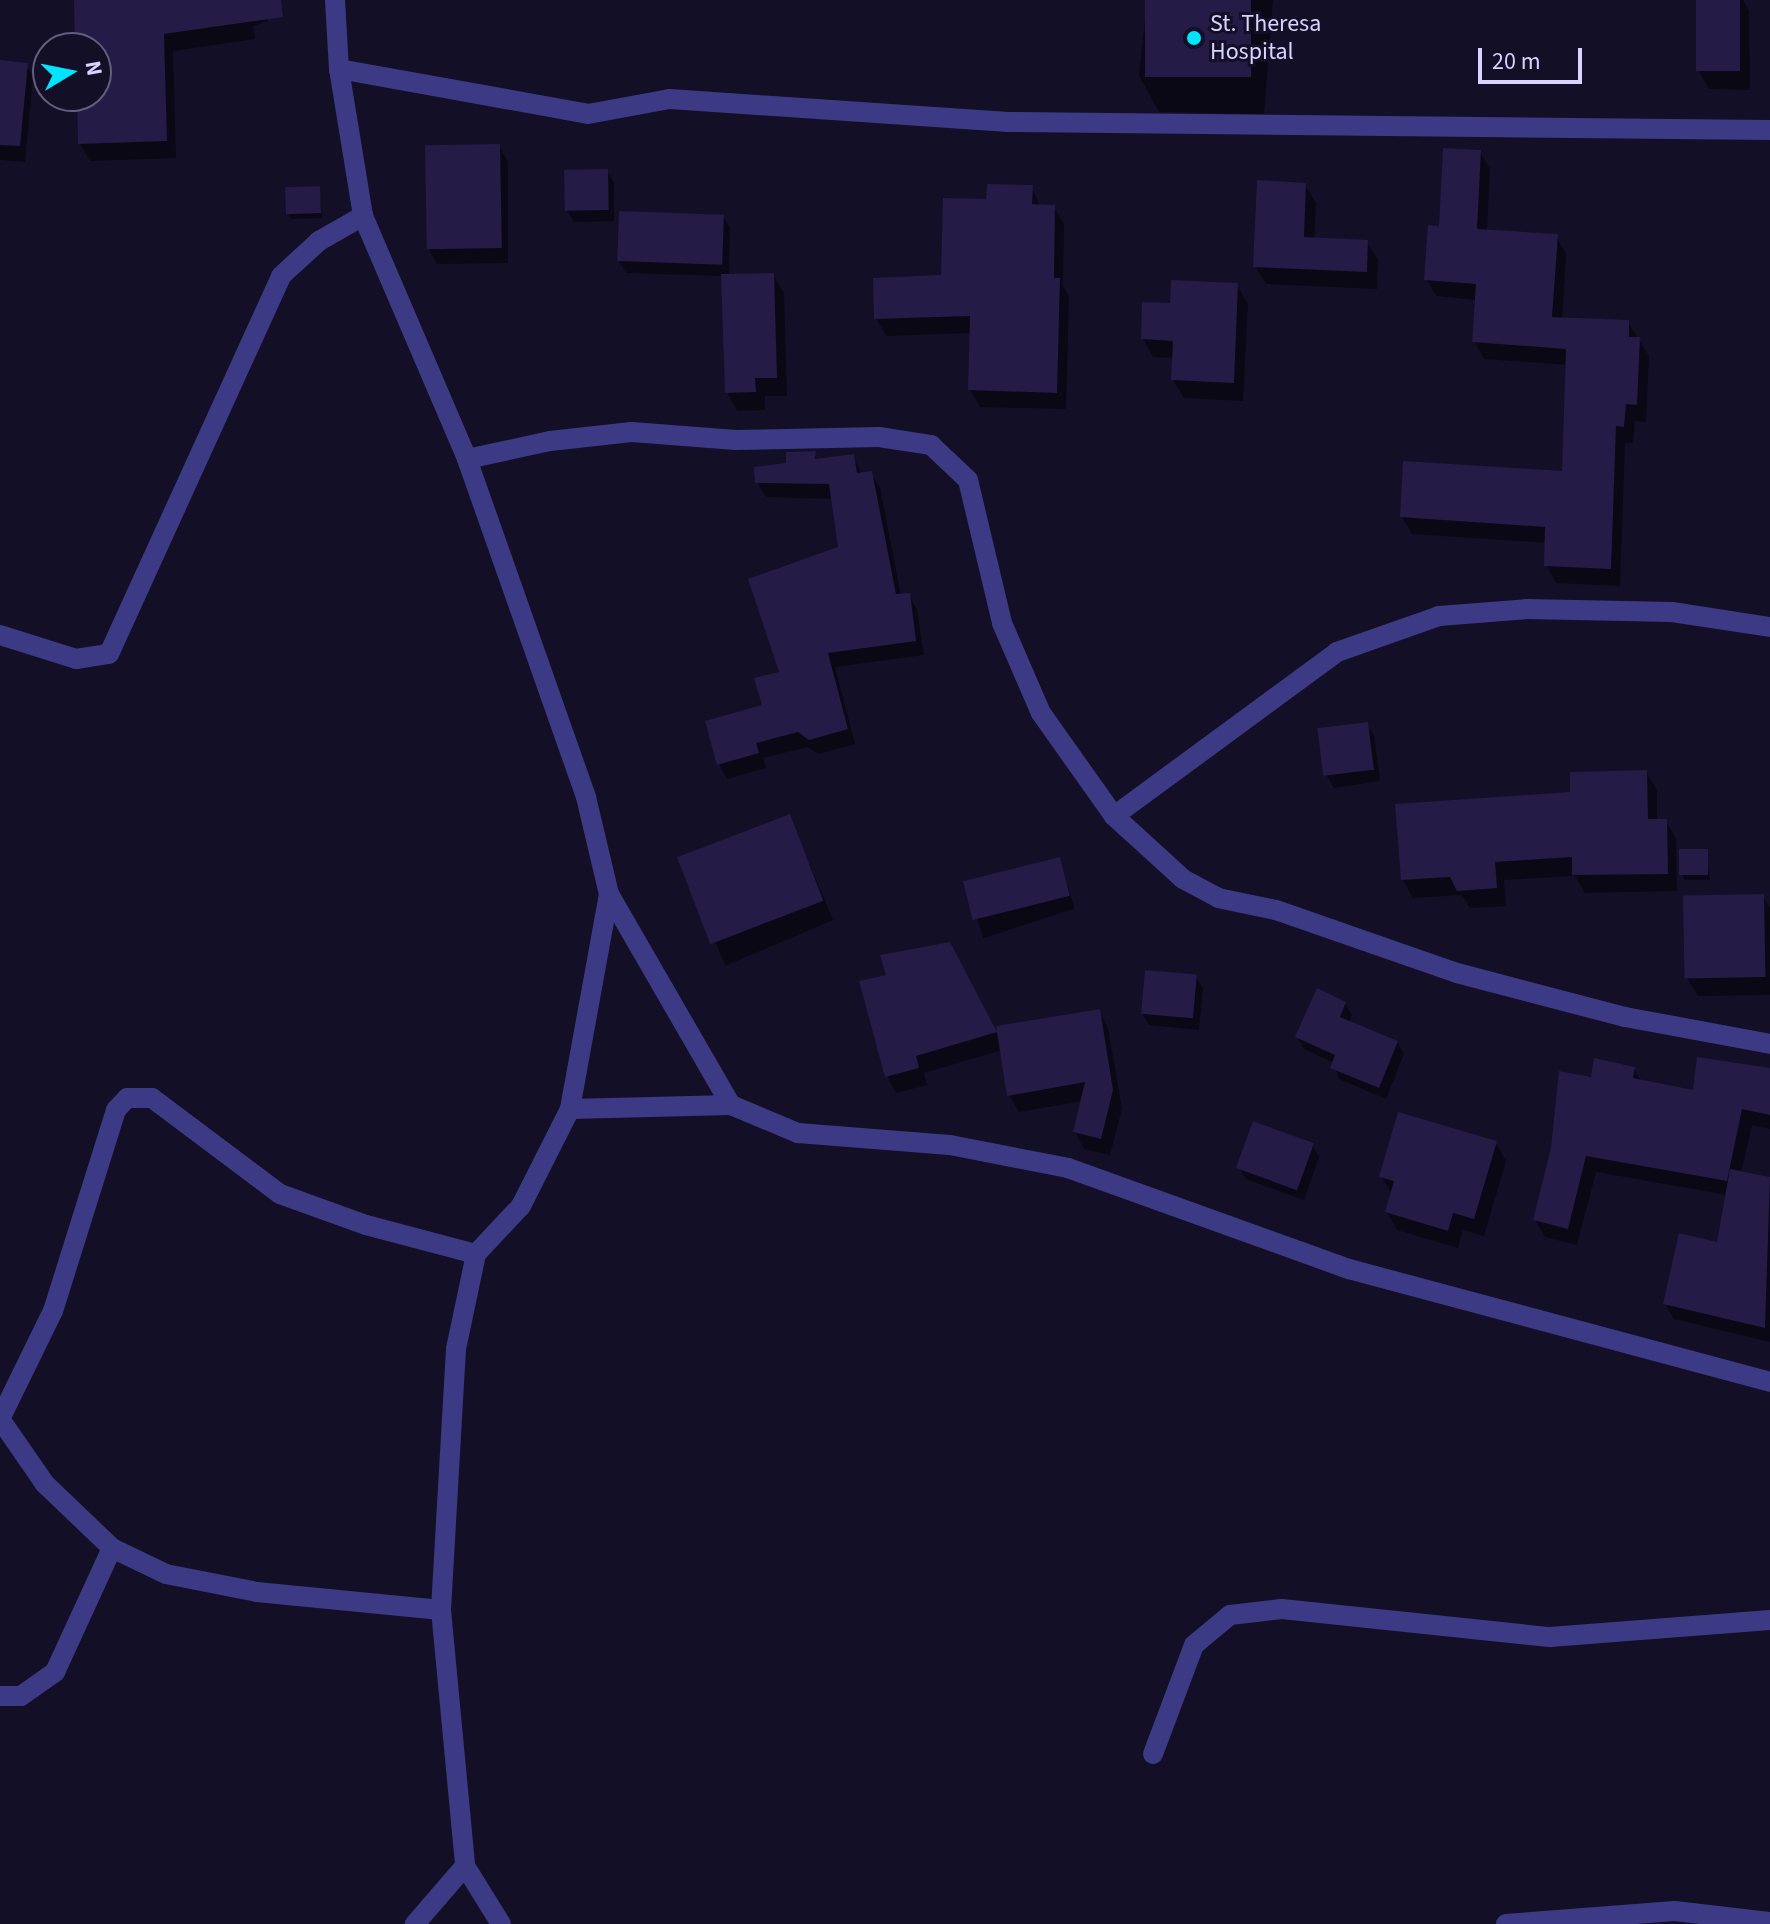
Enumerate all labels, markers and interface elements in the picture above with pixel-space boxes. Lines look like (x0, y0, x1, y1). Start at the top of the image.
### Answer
place label: St. Theresa Hospital (1210, 10, 1321, 66)
marker: St. Theresa Hospital (1185, 29, 1203, 47)
north arrow (32, 32, 112, 112)
scale bar (1482, 32, 1586, 82)
text: 20 m (1492, 44, 1541, 79)
text: N (77, 58, 111, 78)

